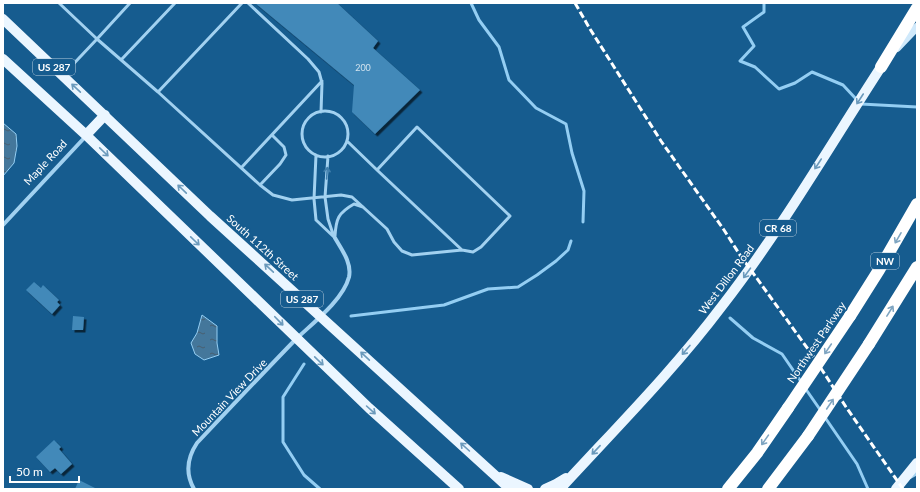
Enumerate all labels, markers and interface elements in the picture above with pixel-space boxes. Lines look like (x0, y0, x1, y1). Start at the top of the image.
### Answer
road number: US 287 (33, 59, 75, 75)
house number: 200 (355, 62, 371, 73)
one-way arrow (71, 83, 81, 93)
one-way arrow (856, 93, 864, 104)
street label: Maple Road (21, 137, 69, 187)
one-way arrow (99, 147, 109, 157)
one-way arrow (814, 159, 822, 170)
one-way arrow (323, 167, 330, 180)
one-way arrow (177, 184, 187, 194)
street label: South 112th Street (224, 211, 302, 283)
road number: CR 68 (760, 220, 796, 236)
one-way arrow (893, 232, 901, 244)
one-way arrow (190, 236, 200, 246)
street label: West Dillon Road (696, 242, 756, 316)
road number: NW (871, 253, 899, 269)
one-way arrow (264, 264, 274, 273)
one-way arrow (743, 267, 751, 278)
road number: US 287 (281, 291, 323, 307)
street label: Northwest Parkway (784, 299, 848, 385)
one-way arrow (887, 305, 895, 317)
one-way arrow (274, 316, 284, 326)
one-way arrow (824, 343, 832, 354)
one-way arrow (682, 345, 691, 355)
one-way arrow (360, 351, 370, 361)
street label: Mountain View Drive (189, 356, 269, 438)
one-way arrow (314, 356, 324, 366)
one-way arrow (826, 398, 834, 409)
one-way arrow (365, 405, 376, 414)
one-way arrow (761, 435, 769, 446)
one-way arrow (460, 443, 470, 452)
one-way arrow (591, 445, 601, 455)
scale bar (10, 458, 79, 484)
text: 50 m (16, 464, 43, 479)

